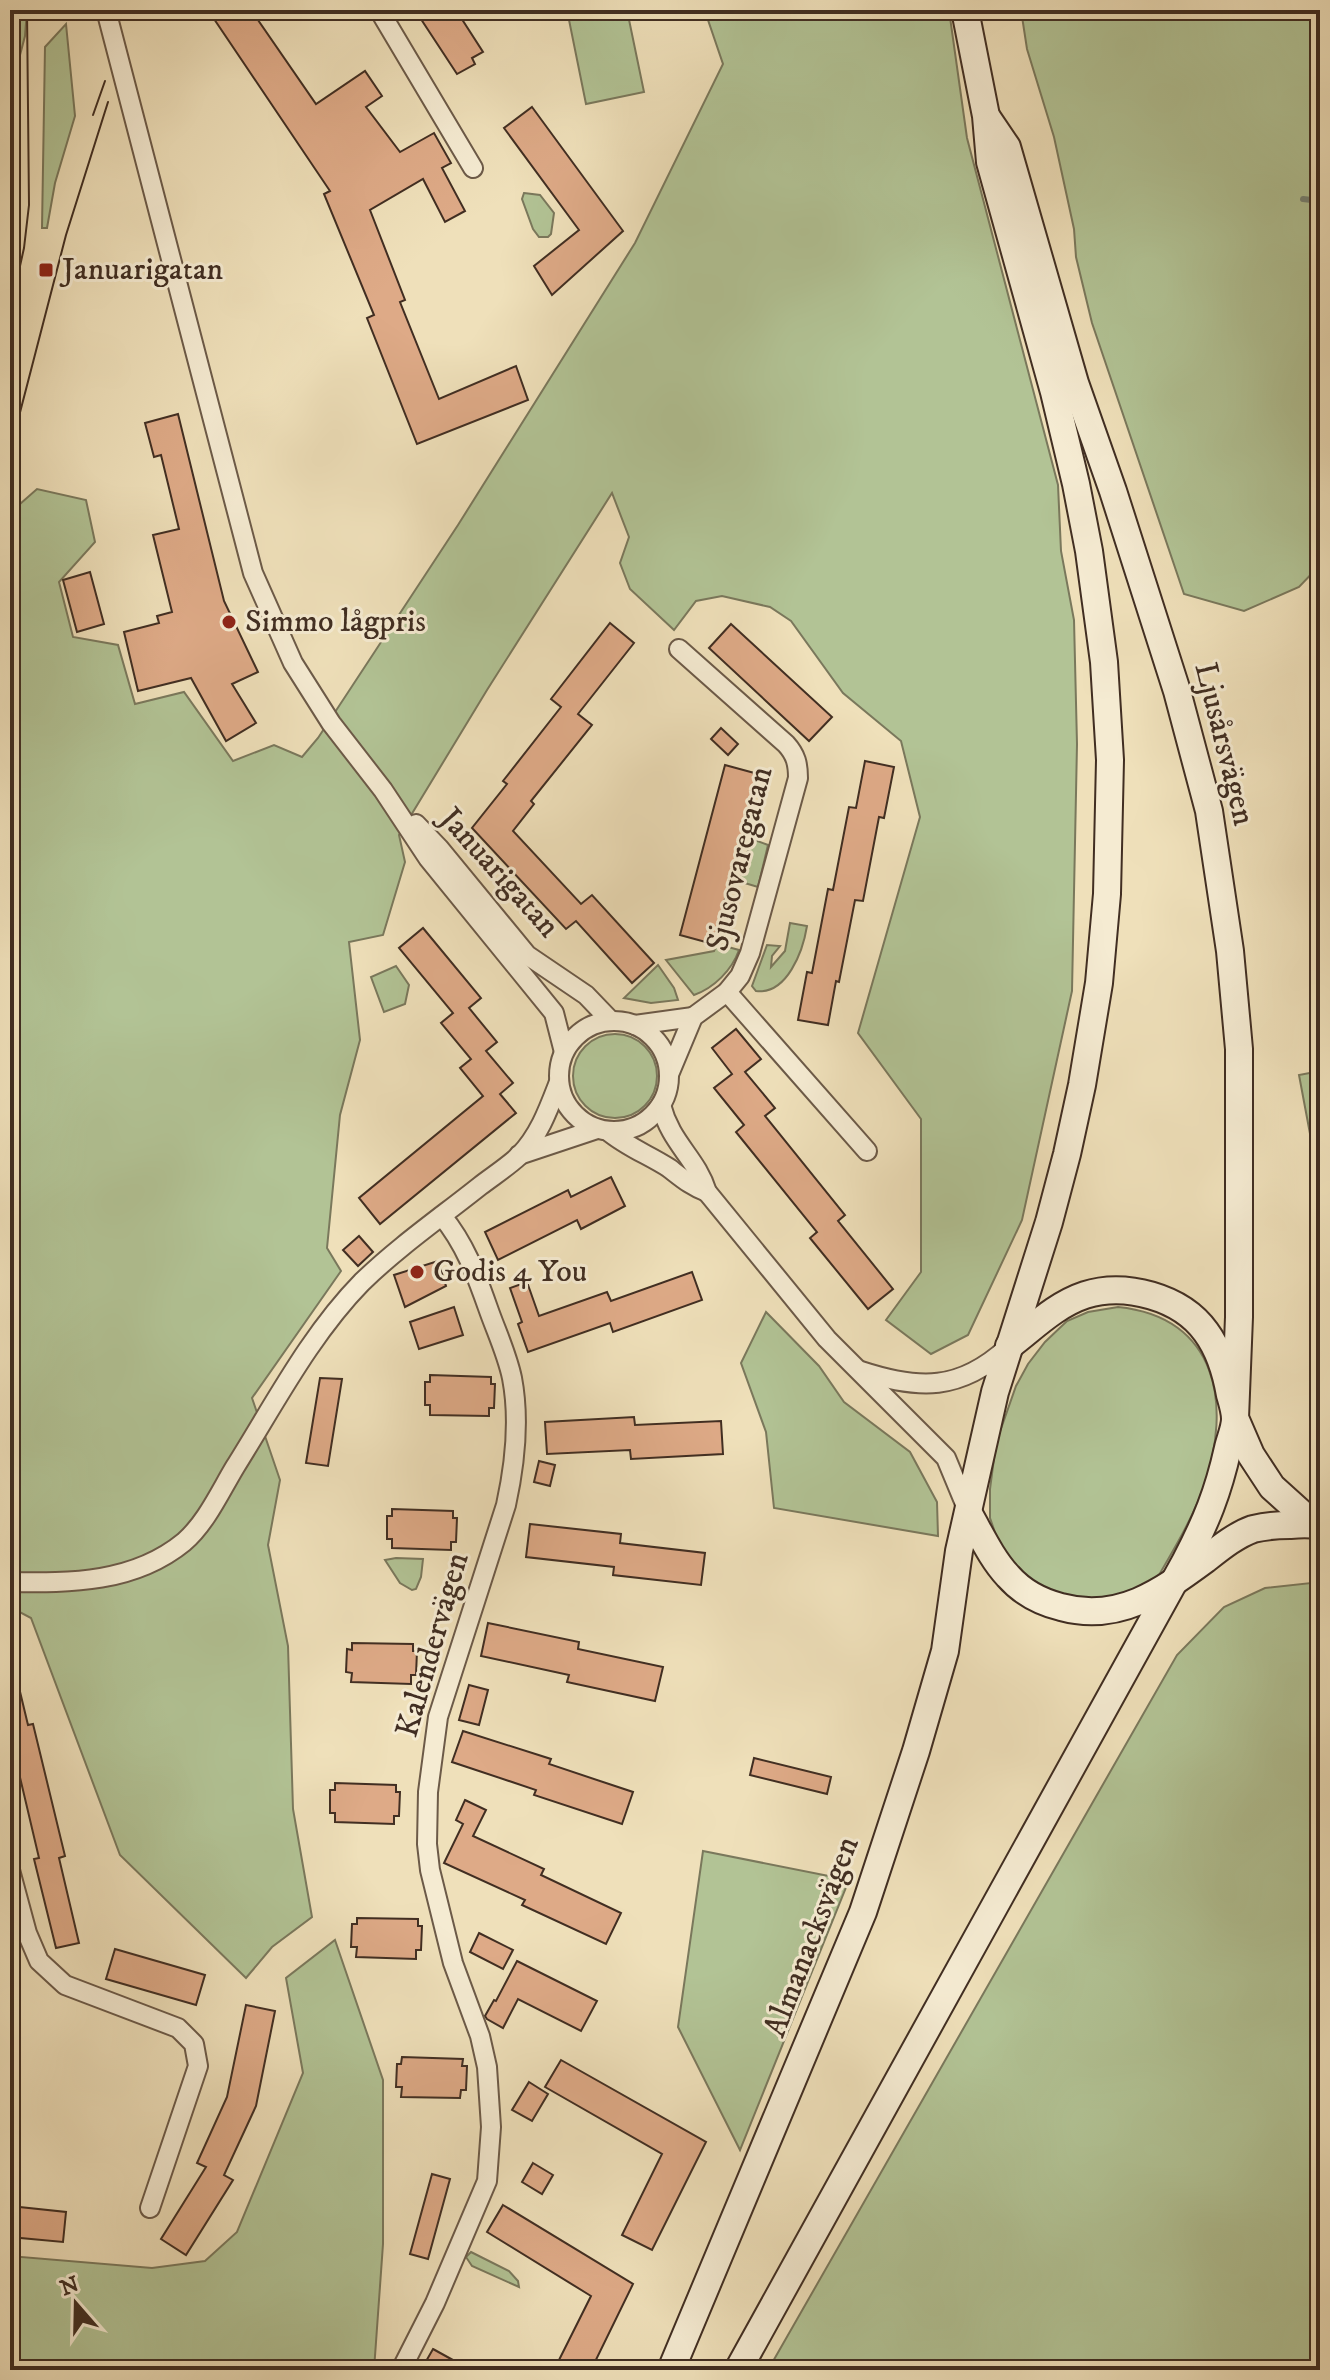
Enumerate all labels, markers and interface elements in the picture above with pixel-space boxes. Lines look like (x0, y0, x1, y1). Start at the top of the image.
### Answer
place label: Januarigatan (59, 250, 223, 290)
marker: Januarigatan (37, 261, 55, 279)
place label: Simmo lågpris (245, 602, 426, 642)
marker: Simmo lågpris (220, 613, 238, 631)
street label: Ljusårsvägen (1184, 658, 1264, 830)
street label: Sjusovaregatan (698, 762, 782, 955)
street label: Januarigatan (428, 797, 568, 946)
place label: Godis 4 You (433, 1252, 587, 1292)
marker: Godis 4 You (408, 1263, 426, 1281)
street label: Kalendervägen (388, 1548, 479, 1742)
street label: Almanacksvägen (755, 1831, 869, 2043)
north arrow (36, 2264, 116, 2344)
text: N (57, 2271, 83, 2302)

